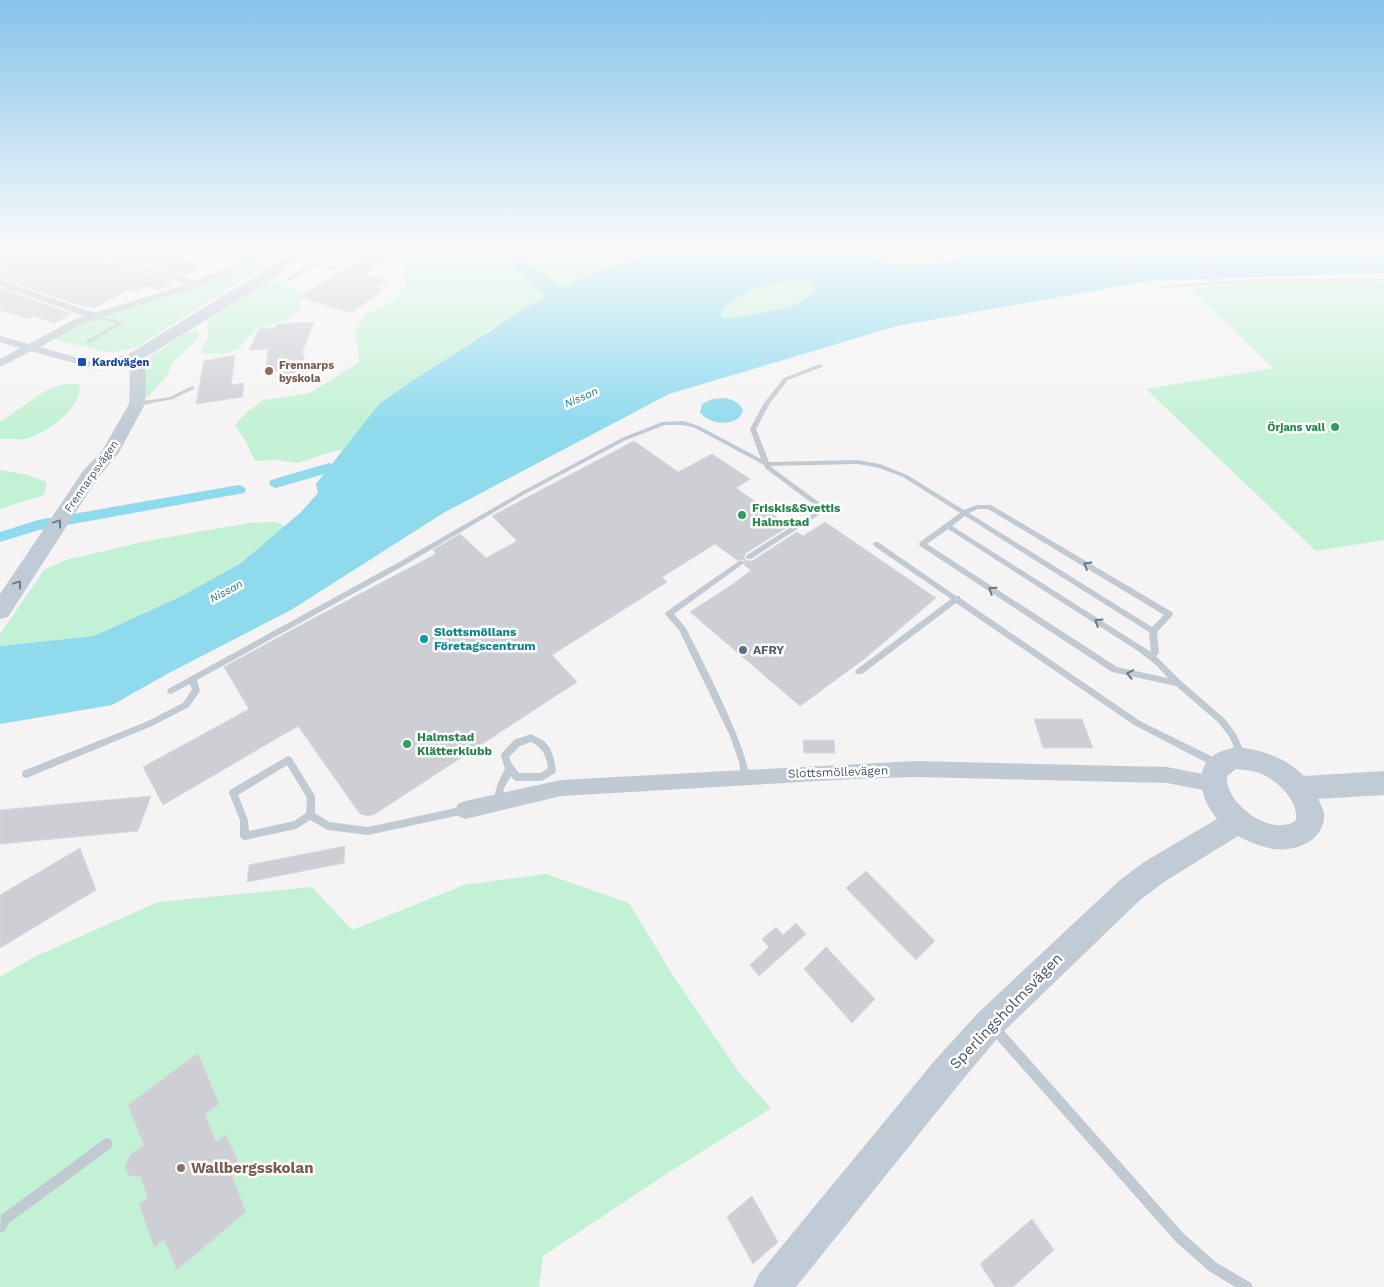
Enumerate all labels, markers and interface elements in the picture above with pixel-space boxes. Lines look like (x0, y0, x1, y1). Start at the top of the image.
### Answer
marker: Kardvägen (76, 356, 88, 368)
place label: Kardvägen (92, 356, 149, 369)
place label: Frennarps byskola (279, 359, 334, 385)
marker: Frennarps byskola (263, 365, 275, 377)
water label: Nissan (562, 384, 600, 411)
place label: Örjans vall (1267, 421, 1325, 434)
marker: Örjans vall (1329, 421, 1341, 433)
street label: Frennarpsvägen (62, 438, 121, 515)
place label: Friskis&Svettis Halmstad (752, 501, 841, 529)
marker: Friskis&Svettis Halmstad (736, 509, 748, 521)
one-way arrow (52, 520, 61, 529)
one-way arrow (1083, 561, 1092, 571)
water label: Nissan (208, 577, 245, 605)
one-way arrow (12, 580, 21, 590)
one-way arrow (988, 587, 998, 596)
one-way arrow (1095, 618, 1104, 628)
place label: Slottsmöllans Företagscentrum (434, 625, 536, 653)
marker: Slottsmöllans Företagscentrum (418, 633, 430, 645)
place label: AFRY (753, 643, 784, 657)
marker: AFRY (737, 644, 749, 656)
one-way arrow (1126, 669, 1135, 679)
place label: Halmstad Klätterklubb (417, 730, 493, 758)
marker: Halmstad Klätterklubb (401, 738, 413, 750)
street label: Slottsmöllevägen (788, 763, 888, 781)
street label: Sperlingsholmsvägen (946, 949, 1066, 1073)
place label: Wallbergsskolan (191, 1159, 314, 1177)
marker: Wallbergsskolan (175, 1162, 187, 1174)

